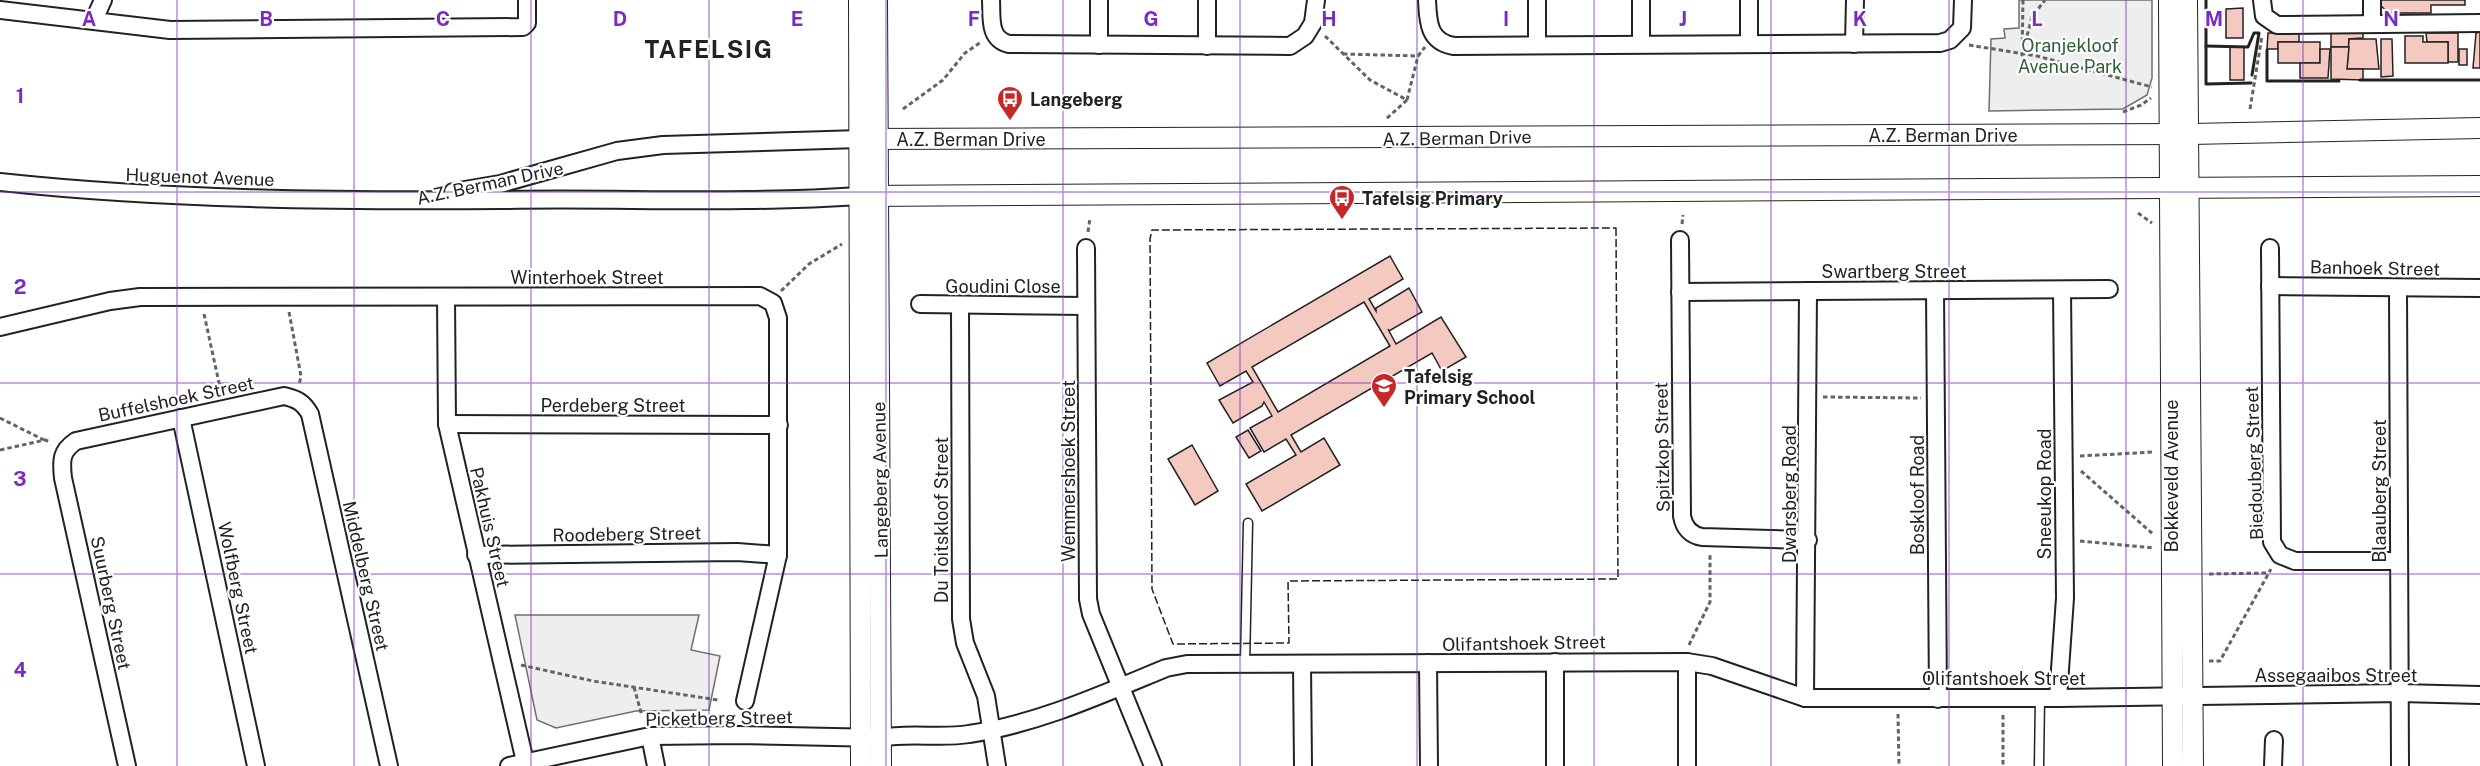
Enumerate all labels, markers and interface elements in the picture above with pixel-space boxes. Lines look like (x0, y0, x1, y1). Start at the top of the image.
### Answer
text: A (82, 7, 96, 31)
text: B (259, 7, 273, 31)
text: C (436, 7, 450, 31)
text: D (613, 7, 627, 31)
text: E (791, 7, 803, 31)
text: F (968, 7, 980, 31)
text: G (1143, 7, 1159, 31)
text: H (1321, 7, 1337, 31)
text: I (1503, 7, 1509, 31)
text: J (1679, 7, 1687, 31)
text: K (1853, 7, 1867, 31)
text: L (2031, 7, 2043, 31)
text: M (2205, 7, 2223, 31)
text: N (2383, 7, 2399, 31)
district label: TAFELSIG (645, 35, 773, 63)
park label: Oranjekloof Avenue Park (2018, 35, 2122, 77)
text: 1 (16, 84, 24, 108)
bus stop icon: Langeberg (995, 84, 1025, 122)
place label: Langeberg (1030, 89, 1123, 110)
street label: A.Z. Berman Drive (1868, 125, 2018, 146)
street label: A.Z. Berman Drive (1382, 126, 1532, 150)
street label: A.Z. Berman Drive (896, 129, 1046, 150)
street label: A.Z. Berman Drive (415, 157, 565, 209)
street label: Huguenot Avenue (125, 164, 275, 190)
bus stop icon: Tafelsig Primary (1327, 183, 1357, 221)
place label: Tafelsig Primary (1362, 188, 1503, 209)
street label: Banhoek Street (2310, 256, 2440, 280)
street label: Swartberg Street (1821, 261, 1967, 282)
street label: Winterhoek Street (510, 267, 664, 288)
text: 2 (14, 275, 26, 299)
street label: Goudini Close (945, 276, 1061, 297)
place label: Tafelsig Primary School (1404, 366, 1536, 408)
school or university icon: Tafelsig Primary School (1369, 371, 1399, 409)
street label: Buffelshoek Street (96, 372, 256, 426)
street label: Wemmershoek Street (1058, 380, 1079, 562)
street label: Spitzkop Street (1650, 382, 1674, 512)
street label: Biedouberg Street (2241, 386, 2267, 540)
street label: Perdeberg Street (540, 395, 686, 416)
street label: Bokkeveld Avenue (2161, 399, 2182, 553)
street label: Langeberg Avenue (868, 402, 892, 558)
street label: Blaauberg Street (2369, 419, 2390, 563)
street label: Dwarsberg Road (1779, 425, 1800, 563)
street label: Sneeukop Road (2034, 429, 2055, 559)
street label: Boskloof Road (1907, 435, 1928, 555)
street label: Du Toitskloof Street (931, 437, 952, 603)
street label: Pakhuis Street (466, 465, 514, 589)
text: 3 (13, 467, 27, 491)
street label: Middelberg Street (339, 499, 393, 653)
street label: Wolfberg Street (214, 520, 262, 656)
street label: Roodeberg Street (552, 522, 702, 546)
street label: Suurberg Street (87, 534, 135, 672)
street label: Olifantshoek Street (1442, 631, 1606, 655)
text: 4 (13, 658, 27, 682)
street label: Assegaaibos Street (2254, 665, 2418, 686)
street label: Olifantshoek Street (1922, 668, 2086, 689)
street label: Picketberg Street (645, 706, 793, 730)

